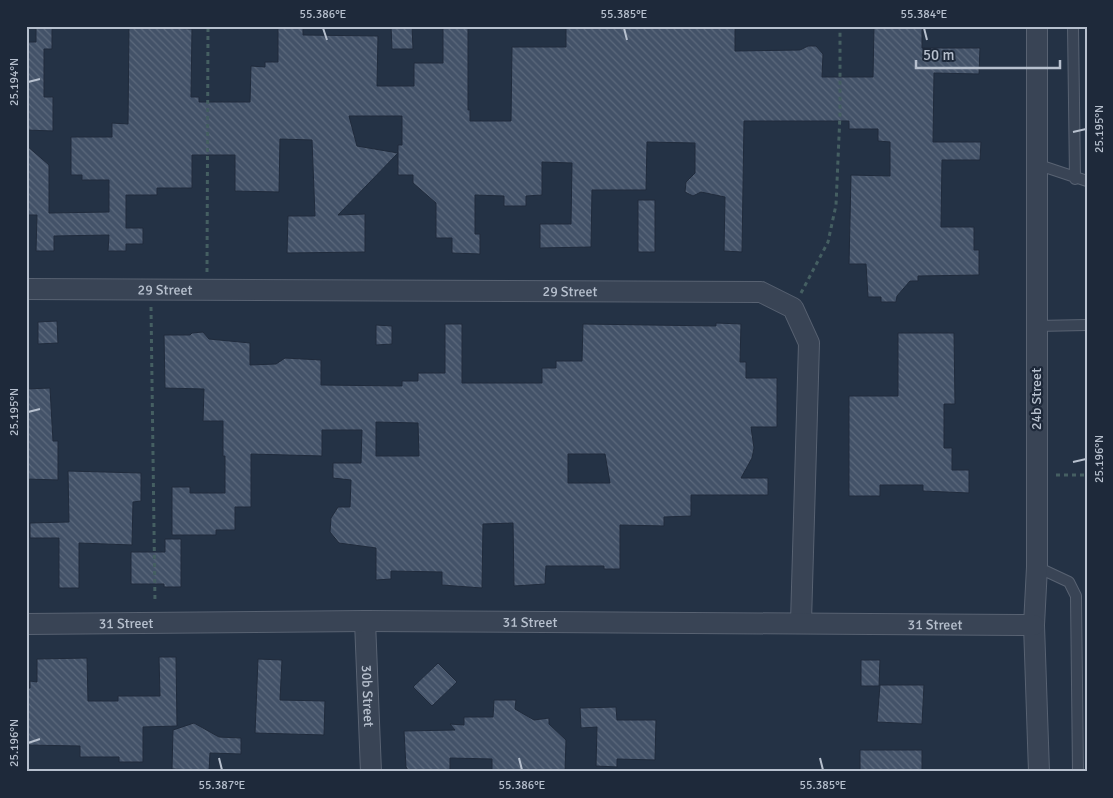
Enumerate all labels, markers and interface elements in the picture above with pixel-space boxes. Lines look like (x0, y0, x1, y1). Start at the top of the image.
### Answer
text: 55.386°E (300, 7, 347, 22)
text: 55.385°E (601, 7, 648, 22)
text: 55.384°E (901, 7, 948, 22)
scale bar (916, 38, 1059, 70)
text: 50 m (923, 46, 954, 64)
text: 25.194°N (7, 58, 22, 106)
text: 25.195°N (1092, 105, 1107, 153)
street label: 29 Street (138, 281, 192, 299)
street label: 29 Street (543, 283, 597, 300)
street label: 24b Street (1028, 368, 1045, 430)
text: 25.195°N (7, 388, 22, 436)
text: 25.196°N (1092, 435, 1107, 483)
street label: 31 Street (503, 614, 557, 631)
street label: 31 Street (99, 615, 154, 632)
street label: 31 Street (908, 616, 962, 634)
street label: 30b Street (358, 665, 377, 727)
text: 25.196°N (7, 719, 22, 767)
text: 55.387°E (199, 778, 246, 793)
text: 55.386°E (499, 778, 546, 793)
text: 55.385°E (800, 778, 847, 793)

